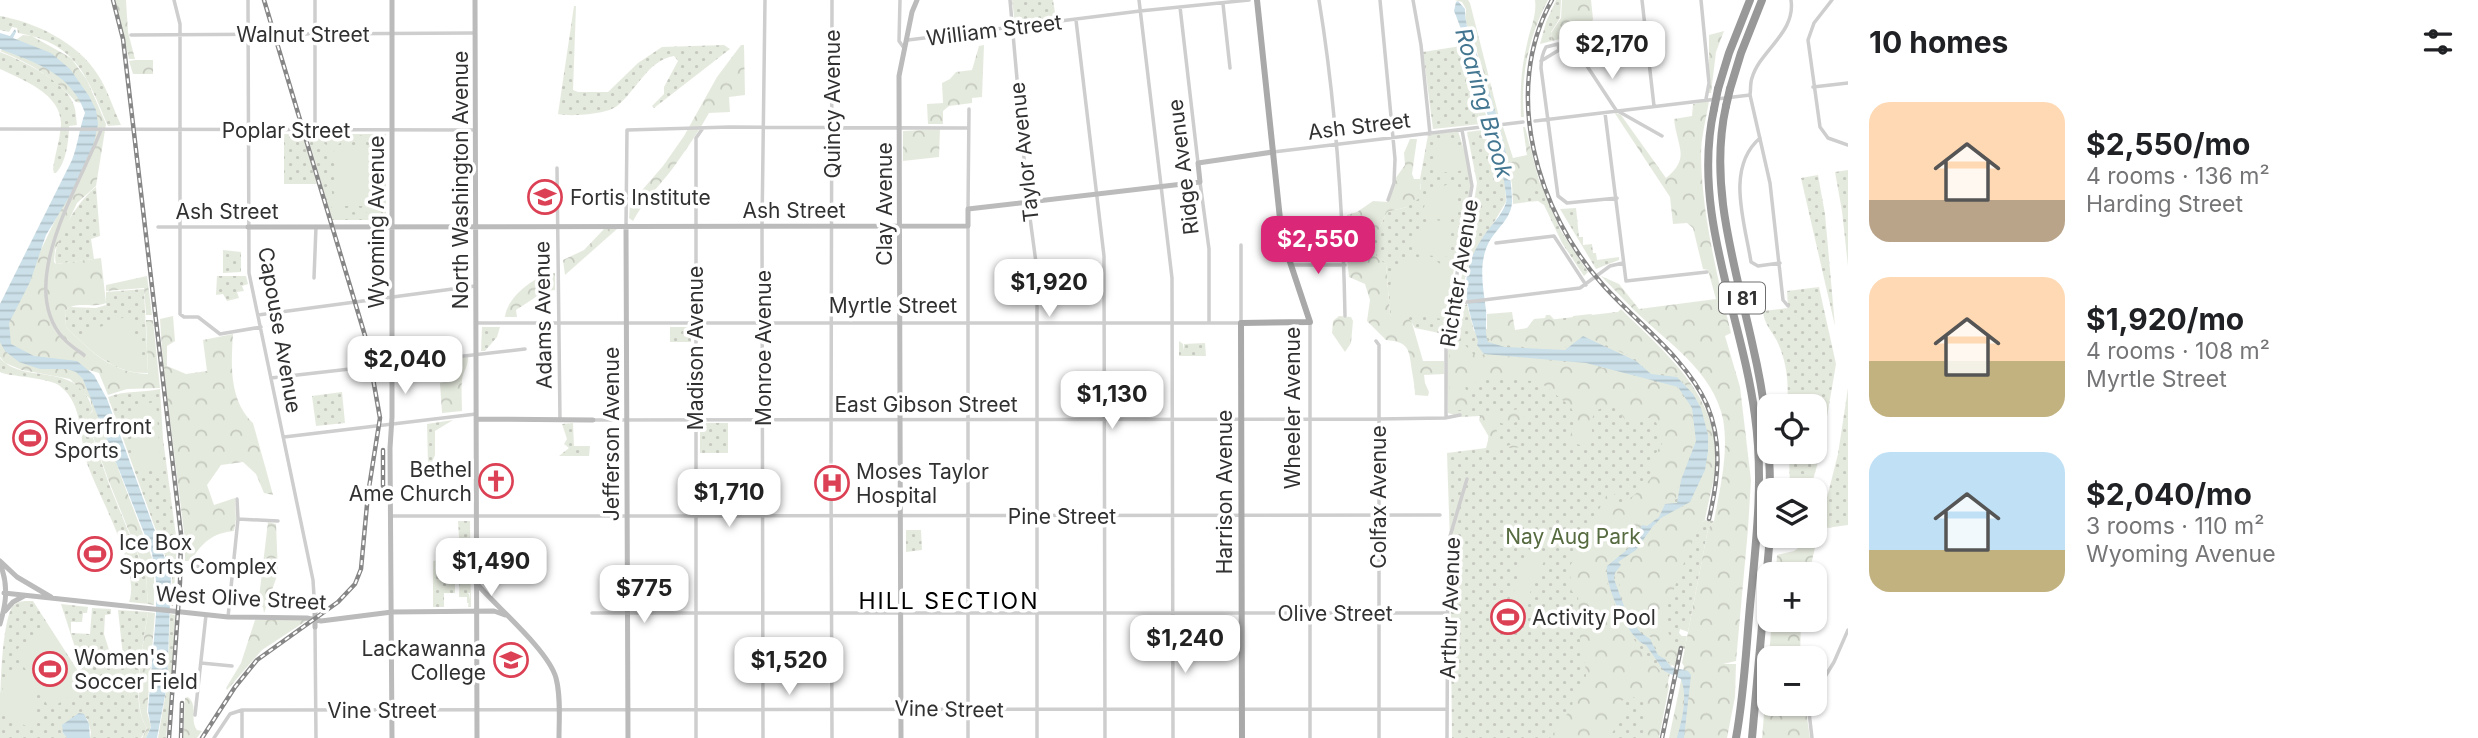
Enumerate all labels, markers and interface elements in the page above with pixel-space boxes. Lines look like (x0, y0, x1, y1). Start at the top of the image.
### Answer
street label: William Street (925, 9, 1063, 51)
street label: Walnut Street (236, 22, 370, 47)
pin: $2,170 (1555, 22, 1669, 81)
icon: filters (2419, 23, 2457, 61)
text: 10 homes (1869, 24, 2008, 60)
water label: Roaring Brook (1449, 25, 1519, 182)
street label: Quincy Avenue (820, 29, 845, 179)
text: $2,170 (1575, 30, 1649, 58)
street label: North Washington Avenue (448, 51, 473, 309)
street label: Taylor Avenue (1004, 81, 1044, 223)
street label: Ridge Avenue (1162, 98, 1204, 236)
street label: Ash Street (1306, 107, 1412, 145)
street label: Poplar Street (222, 118, 350, 143)
text: $2,550/mo (2086, 126, 2250, 162)
icon: home (1925, 130, 2009, 214)
street label: Wyoming Avenue (364, 135, 389, 309)
street label: Clay Avenue (872, 142, 897, 266)
text: 4 rooms · 136 m² (2086, 162, 2270, 190)
school or university icon: Fortis Institute (526, 178, 564, 216)
place label: Fortis Institute (570, 185, 711, 210)
text: Harding Street (2086, 190, 2243, 218)
street label: Richter Avenue (1435, 197, 1483, 349)
street label: Ash Street (742, 198, 846, 223)
street label: Ash Street (175, 199, 279, 224)
pin: $2,550 (1261, 216, 1375, 276)
text: $2,550 (1277, 225, 1359, 253)
street label: Adams Avenue (529, 241, 557, 389)
street label: Capouse Avenue (253, 245, 307, 415)
pin: $1,920 (992, 260, 1106, 319)
street label: Madison Avenue (683, 266, 708, 430)
text: $1,920 (1010, 268, 1088, 296)
street label: Monroe Avenue (751, 270, 776, 426)
road number: I 81 (1719, 282, 1765, 314)
street label: Myrtle Street (829, 293, 957, 318)
text: $1,920/mo (2086, 301, 2244, 337)
icon: home (1925, 305, 2009, 389)
street label: Wheeler Avenue (1280, 327, 1305, 489)
pin: $2,040 (348, 336, 462, 396)
text: 4 rooms · 108 m² (2086, 337, 2270, 365)
text: $2,040 (363, 345, 447, 373)
street label: Jefferson Avenue (599, 347, 624, 521)
text: Myrtle Street (2086, 365, 2227, 393)
pin: $1,130 (1055, 372, 1169, 431)
text: $1,130 (1077, 380, 1147, 408)
street label: East Gibson Street (834, 392, 1018, 417)
map controls (1757, 394, 1827, 716)
button: locate (1757, 394, 1827, 464)
street label: Harrison Avenue (1212, 410, 1237, 574)
place label: Riverfront Sports (54, 414, 152, 463)
sports icon: Riverfront Sports (11, 419, 49, 457)
street label: Colfax Avenue (1366, 425, 1391, 569)
place label: Bethel Ame Church (349, 457, 472, 506)
place label: Moses Taylor Hospital (856, 459, 989, 508)
church icon: Bethel Ame Church (477, 462, 515, 500)
hospital icon: Moses Taylor Hospital (813, 464, 851, 502)
pin: $1,710 (672, 470, 786, 529)
text: $2,040/mo (2086, 476, 2252, 512)
text: $1,710 (694, 478, 764, 506)
button: layers (1757, 478, 1827, 548)
icon: home (1925, 480, 2009, 564)
street label: Pine Street (1008, 504, 1116, 529)
text: 3 rooms · 110 m² (2086, 512, 2264, 540)
park label: Nay Aug Park (1505, 524, 1641, 549)
place label: Ice Box Sports Complex (119, 530, 277, 579)
sports icon: Ice Box Sports Complex (76, 535, 114, 573)
street label: Arthur Avenue (1435, 537, 1465, 679)
pin: $1,490 (434, 538, 548, 598)
text: Wyoming Avenue (2086, 540, 2276, 568)
text: $1,490 (452, 547, 530, 575)
button: + (1757, 562, 1827, 632)
pin: $775 (603, 566, 685, 625)
text: $775 (616, 574, 672, 602)
street label: West Olive Street (155, 581, 327, 615)
district label: HILL SECTION (858, 587, 1040, 615)
sports icon: Activity Pool (1489, 598, 1527, 636)
street label: Olive Street (1277, 601, 1393, 626)
place label: Activity Pool (1532, 605, 1656, 630)
pin: $1,240 (1128, 616, 1242, 675)
text: $1,240 (1146, 624, 1224, 652)
place label: Lackawanna College (361, 636, 486, 685)
pin: $1,520 (732, 638, 846, 697)
school or university icon: Lackawanna College (492, 641, 530, 679)
place label: Women's Soccer Field (74, 645, 198, 694)
text: $1,520 (750, 646, 828, 674)
button: − (1757, 646, 1827, 716)
sports icon: Women's Soccer Field (31, 650, 69, 688)
street label: Vine Street (894, 696, 1004, 722)
street label: Vine Street (327, 698, 437, 723)

